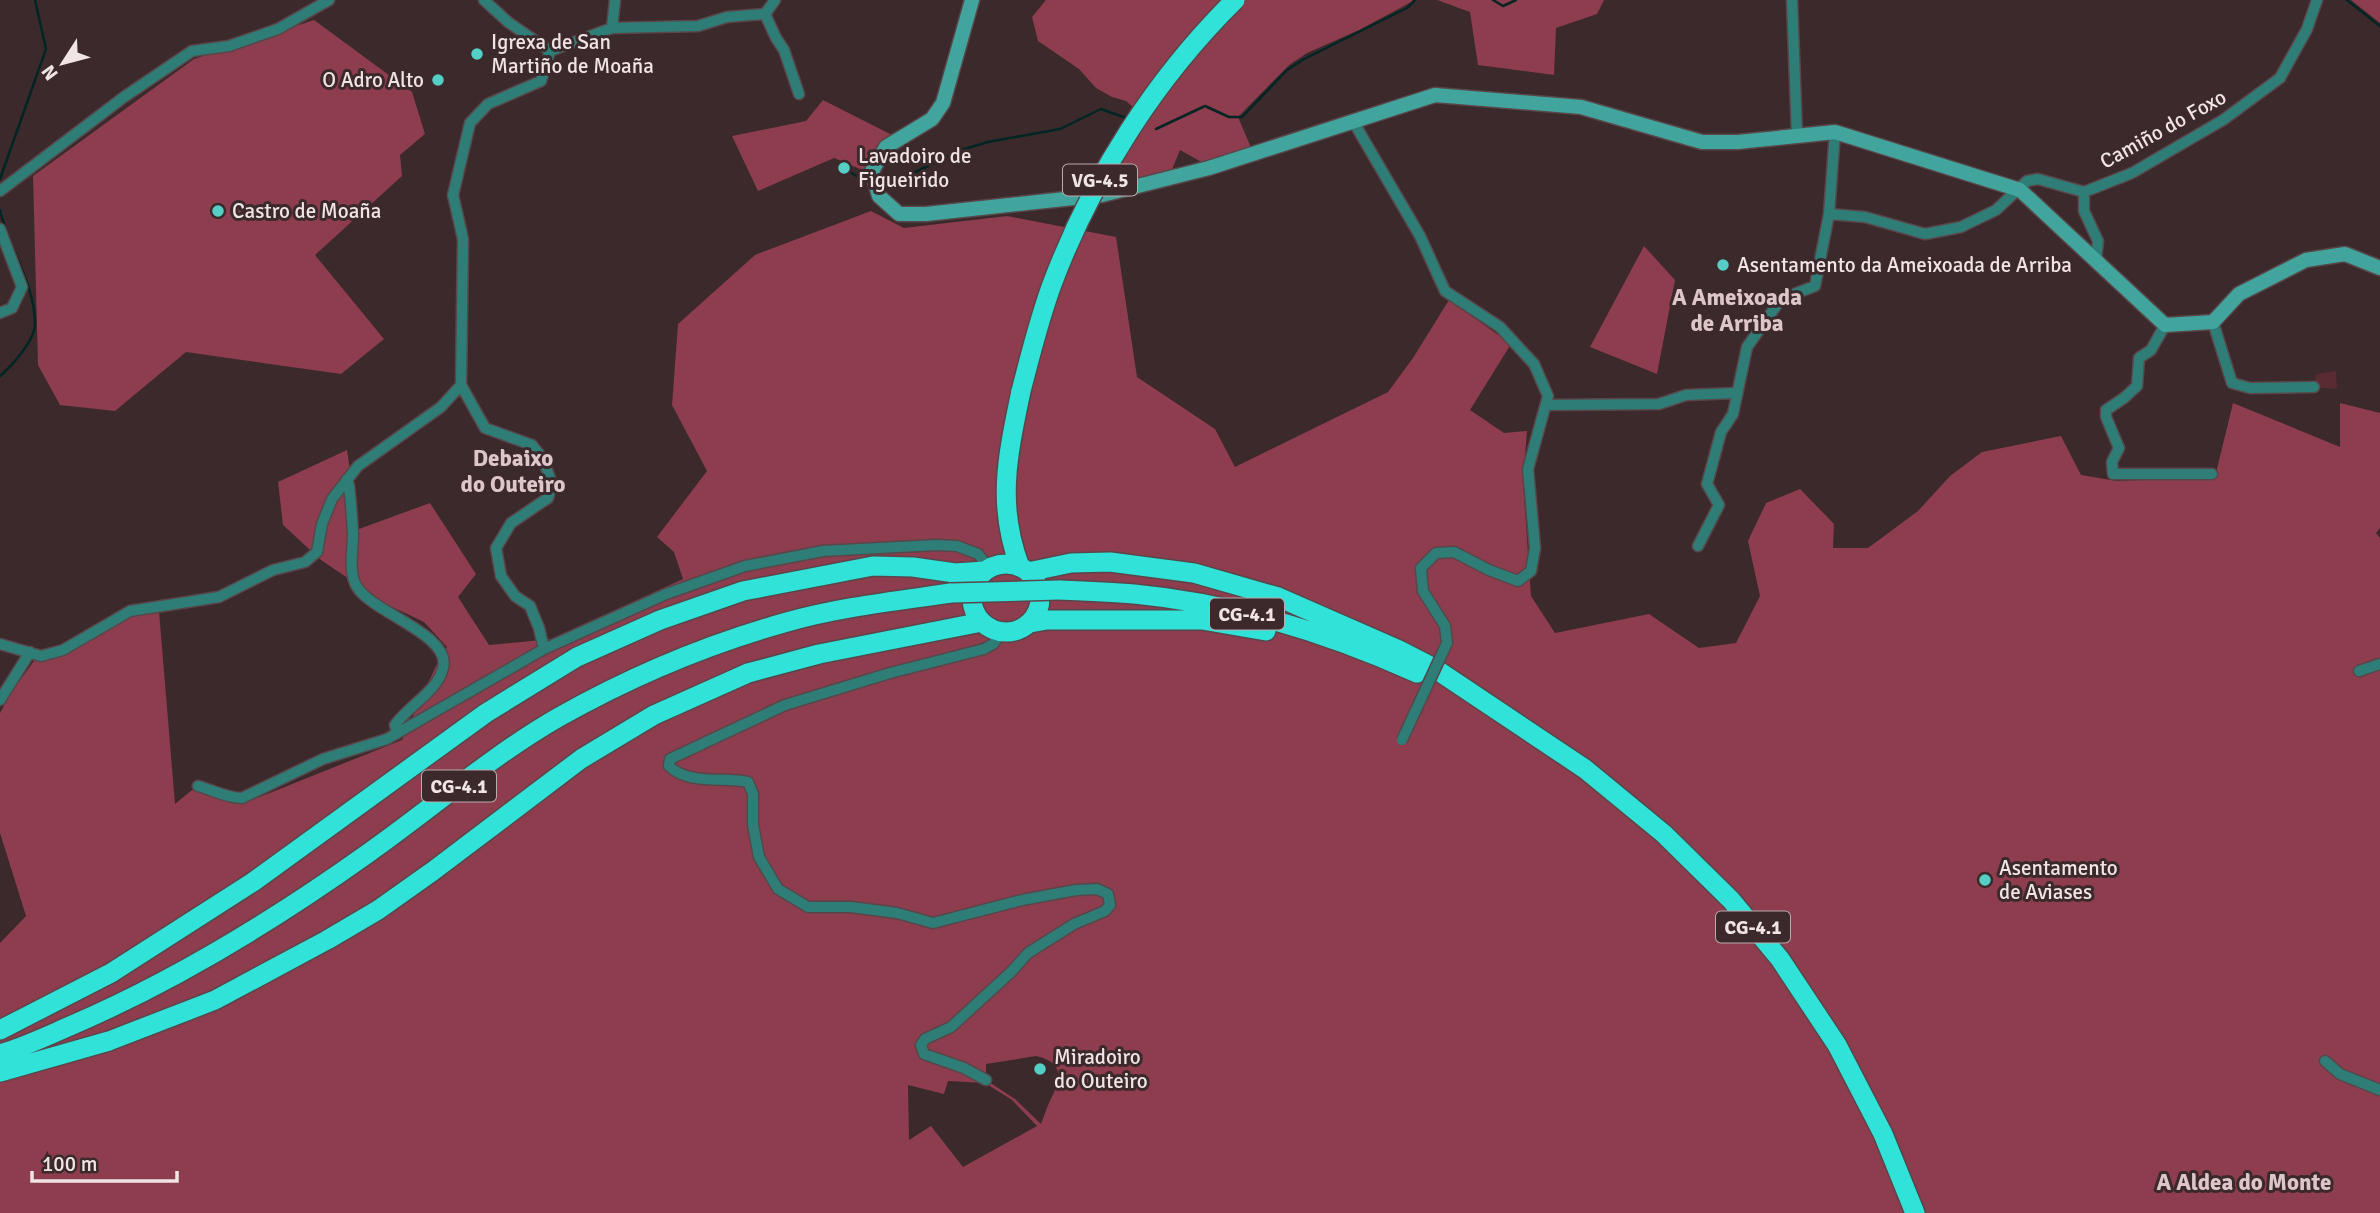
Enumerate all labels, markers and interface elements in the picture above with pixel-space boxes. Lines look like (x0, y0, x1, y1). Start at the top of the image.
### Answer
north arrow (28, 28, 98, 98)
place label: Igrexa de San Martiño de Moaña (491, 29, 654, 79)
marker: Igrexa de San Martiño de Moaña (469, 46, 485, 62)
text: N (36, 60, 64, 85)
place label: O Adro Alto (322, 67, 424, 93)
marker: O Adro Alto (430, 72, 446, 88)
street label: Camiño do Foxo (2095, 84, 2231, 174)
place label: Lavadoiro de Figueirido (858, 143, 971, 193)
marker: Lavadoiro de Figueirido (836, 160, 852, 176)
road number: VG-4.5 (1063, 164, 1137, 196)
place label: Castro de Moaña (232, 198, 381, 224)
marker: Castro de Moaña (210, 203, 226, 219)
place label: Asentamento da Ameixoada de Arriba (1737, 252, 2072, 278)
marker: Asentamento da Ameixoada de Arriba (1715, 257, 1731, 273)
district label: A Ameixoada de Arriba (1672, 283, 1802, 338)
district label: Debaixo do Outeiro (461, 444, 565, 499)
road number: CG-4.1 (1210, 598, 1284, 629)
road number: CG-4.1 (422, 771, 496, 802)
place label: Asentamento de Aviases (1999, 855, 2118, 905)
marker: Asentamento de Aviases (1977, 872, 1993, 888)
road number: CG-4.1 (1716, 911, 1790, 942)
place label: Miradoiro do Outeiro (1054, 1044, 1148, 1094)
marker: Miradoiro do Outeiro (1032, 1061, 1048, 1077)
scale bar (32, 1140, 177, 1184)
text: 100 m (42, 1151, 97, 1177)
district label: A Aldea do Monte (2157, 1168, 2331, 1197)

